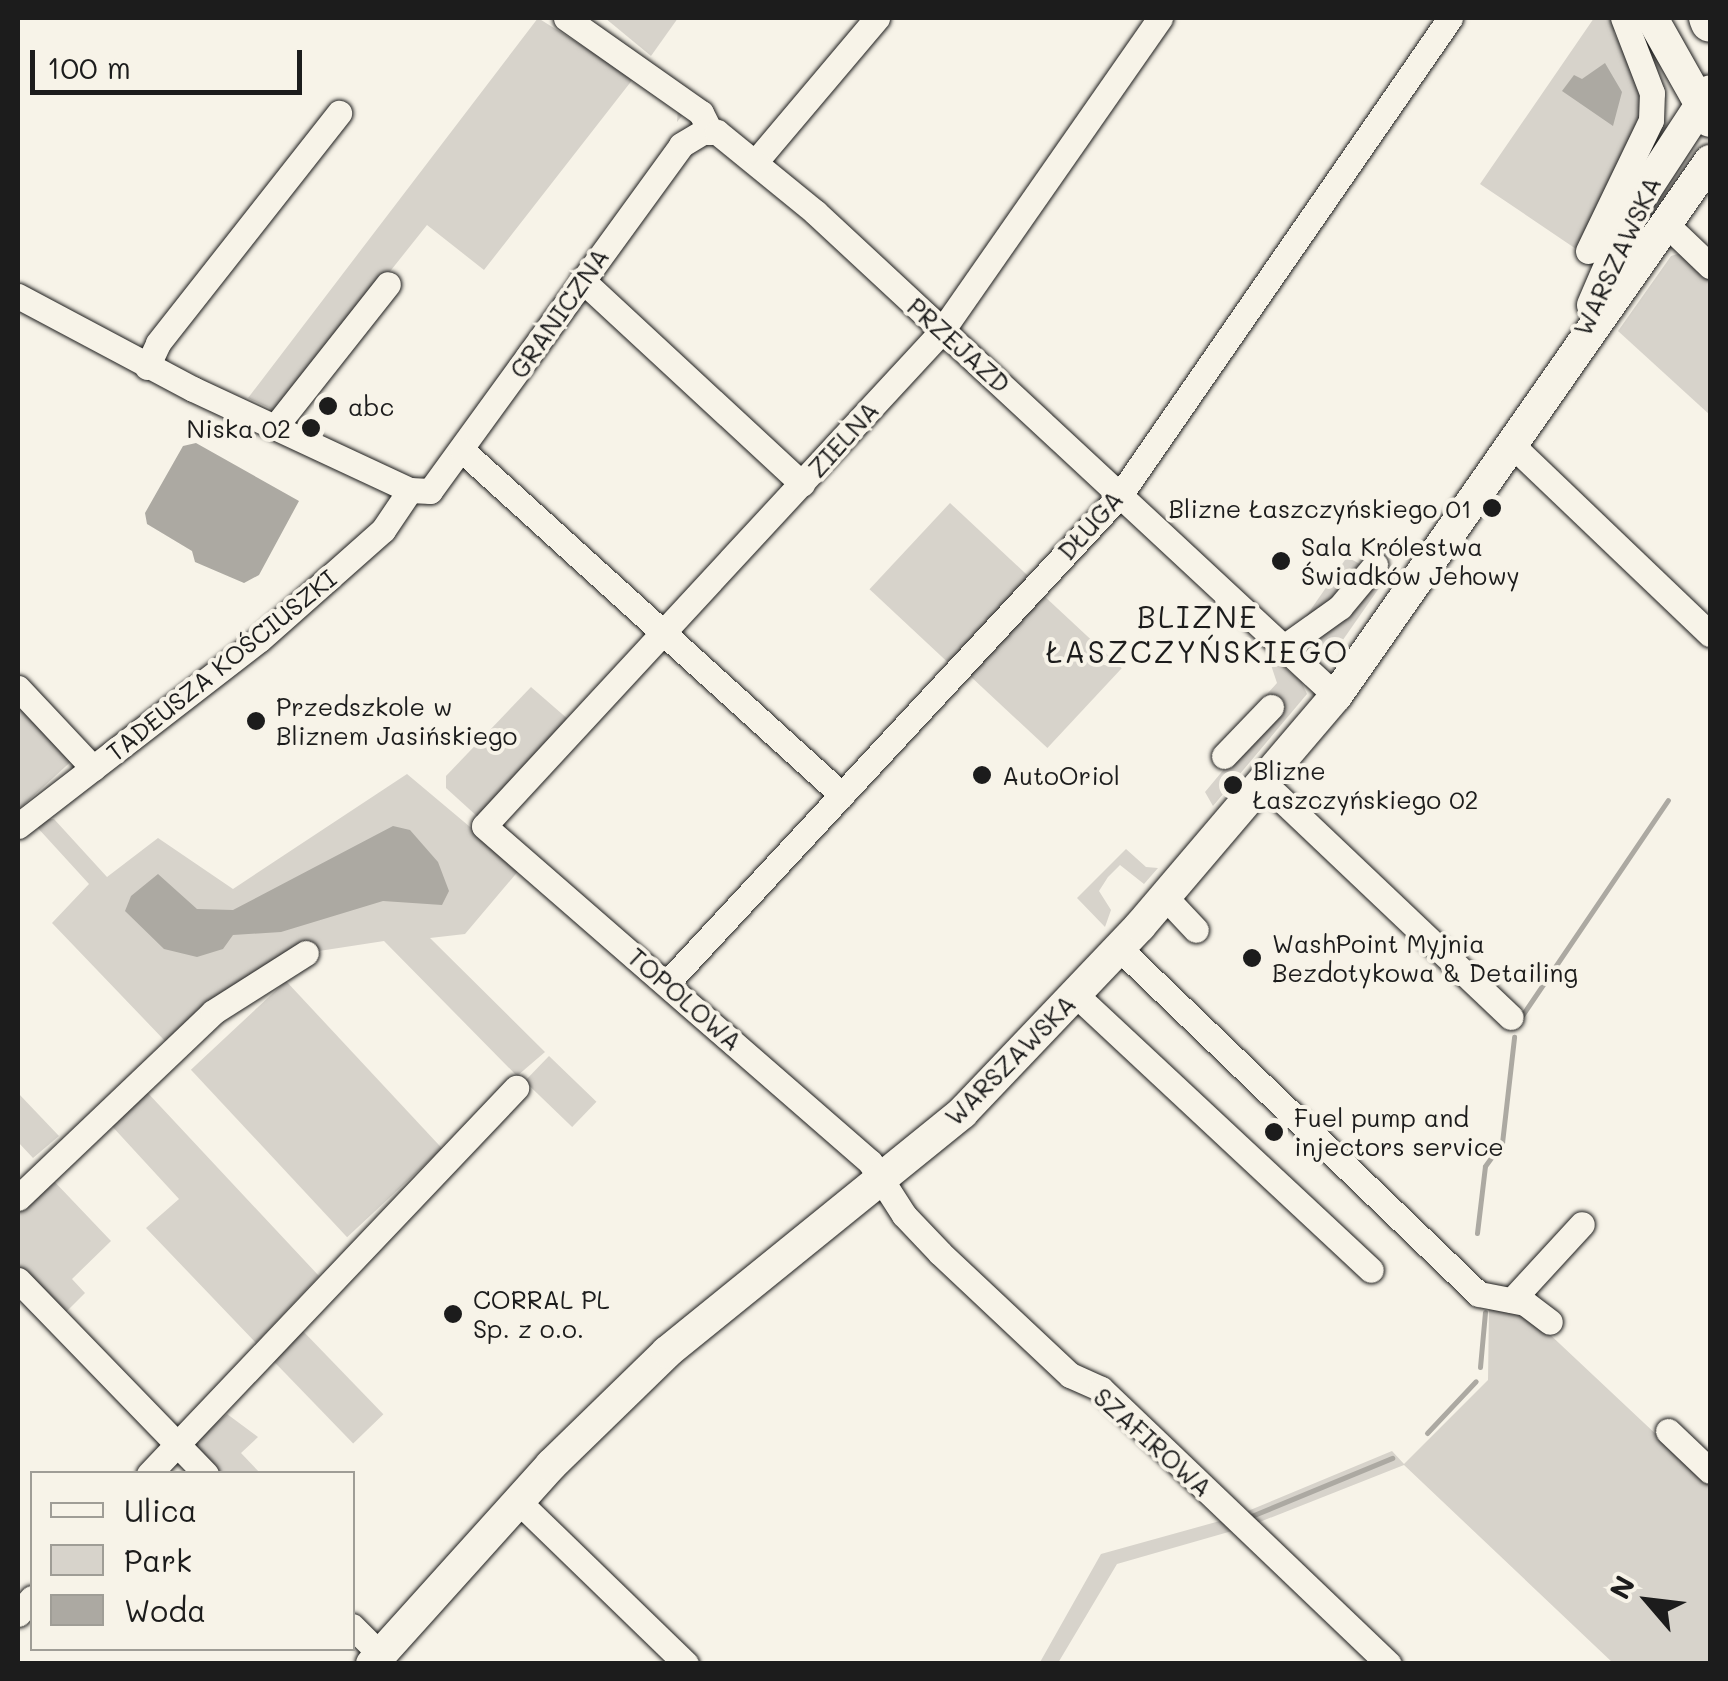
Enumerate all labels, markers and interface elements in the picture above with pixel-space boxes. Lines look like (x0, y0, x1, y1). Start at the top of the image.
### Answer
scale bar (35, 30, 308, 92)
text: 100 m (47, 47, 131, 87)
street label: WARSZAWSKA (1567, 172, 1667, 340)
street label: GRANICZNA (503, 242, 615, 384)
street label: PRZEJAZD (902, 291, 1016, 399)
place label: abc (348, 391, 394, 421)
marker: abc (317, 395, 339, 417)
street label: ZIELNA (801, 395, 885, 483)
place label: Niska 02 (187, 413, 291, 443)
marker: Niska 02 (300, 417, 322, 439)
street label: DŁUGA (1051, 484, 1129, 566)
place label: Blizne Łaszczyńskiego 01 (1169, 493, 1472, 523)
marker: Blizne Łaszczyńskiego 01 (1481, 497, 1503, 519)
place label: Sala Królestwa Świadków Jehowy (1301, 532, 1520, 591)
marker: Sala Królestwa Świadków Jehowy (1270, 550, 1292, 572)
street label: TADEUSZA KOŚCIUSZKI (100, 563, 342, 767)
district label: BLIZNE ŁASZCZYŃSKIEGO (1046, 598, 1350, 668)
place label: Przedszkole w Bliznem Jasińskiego (276, 692, 517, 751)
marker: Przedszkole w Bliznem Jasińskiego (245, 710, 267, 732)
place label: Blizne Łaszczyńskiego 02 (1253, 756, 1478, 815)
place label: AutoOriol (1002, 760, 1120, 790)
marker: AutoOriol (971, 764, 993, 786)
marker: Blizne Łaszczyńskiego 02 (1222, 774, 1244, 796)
place label: WashPoint Myjnia Bezdotykowa & Detailing (1272, 929, 1578, 988)
street label: TOPOLOWA (622, 941, 748, 1057)
marker: WashPoint Myjnia Bezdotykowa & Detailing (1241, 947, 1263, 969)
street label: WARSZAWSKA (939, 989, 1081, 1131)
place label: Fuel pump and injectors service (1294, 1103, 1504, 1162)
marker: Fuel pump and injectors service (1263, 1121, 1285, 1143)
place label: CORRAL PL Sp. z o.o. (473, 1285, 610, 1344)
marker: CORRAL PL Sp. z o.o. (442, 1303, 464, 1325)
street label: SZAFIROWA (1088, 1381, 1218, 1503)
legend (30, 1471, 355, 1651)
text: Ulica (124, 1490, 197, 1530)
text: Park (124, 1540, 192, 1580)
north arrow (1598, 1551, 1698, 1651)
text: N (1601, 1569, 1642, 1605)
text: Woda (124, 1590, 206, 1630)

